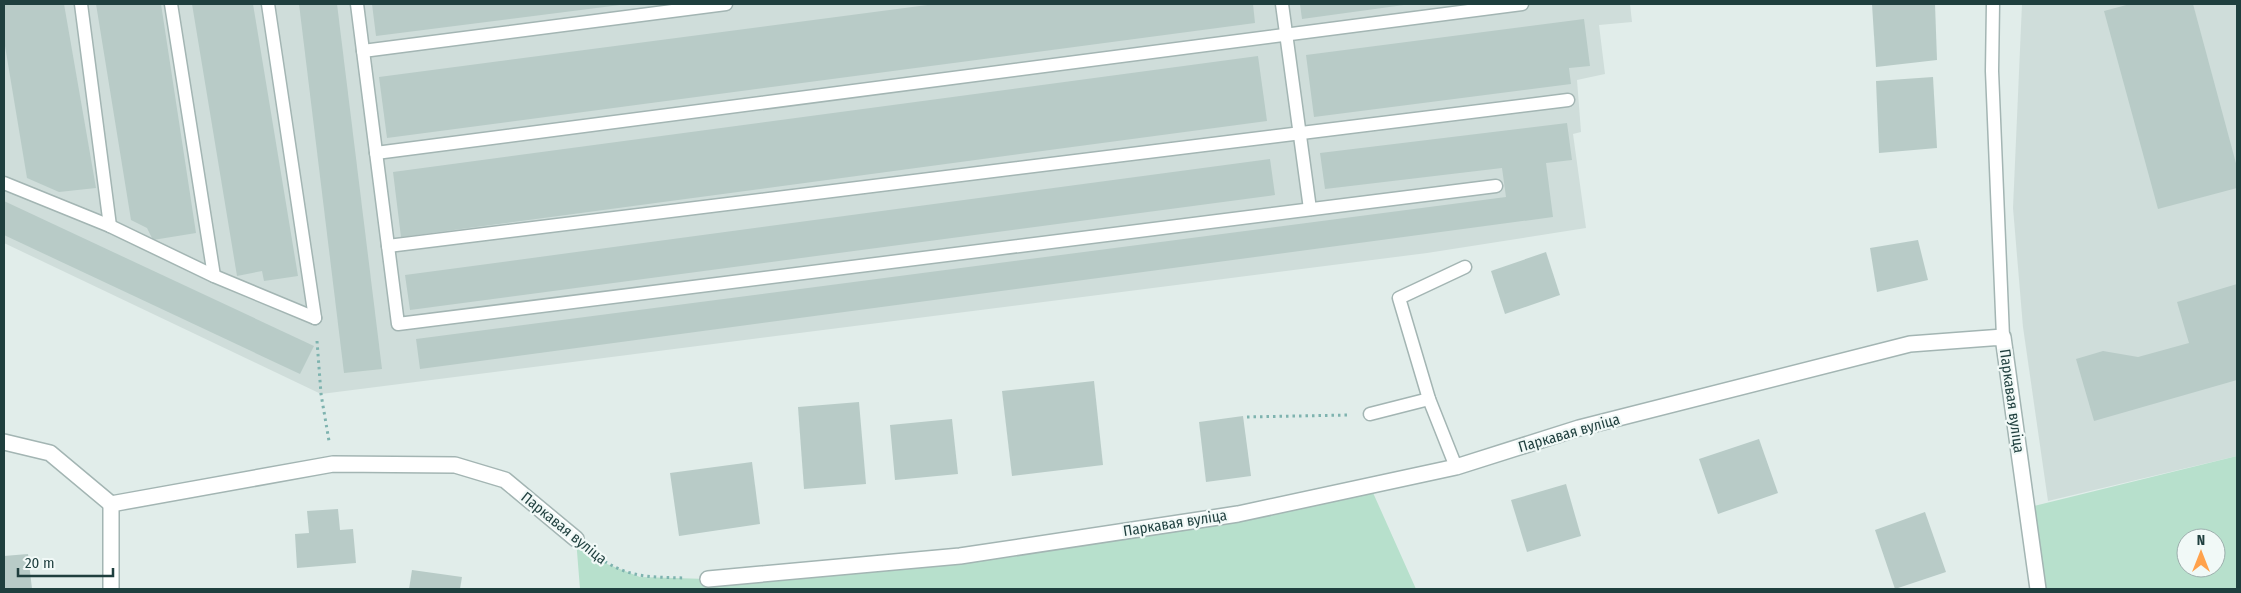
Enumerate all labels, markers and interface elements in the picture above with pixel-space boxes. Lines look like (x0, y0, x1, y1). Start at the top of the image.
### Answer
street label: Паркавая вуліца (1996, 348, 2028, 454)
street label: Паркавая вуліца (1516, 410, 1622, 456)
street label: Паркавая вуліца (518, 488, 610, 568)
street label: Паркавая вуліца (1122, 506, 1228, 540)
north arrow (2176, 528, 2226, 578)
text: N (2197, 532, 2205, 549)
scale bar (18, 546, 112, 578)
text: 20 m (25, 554, 55, 572)

